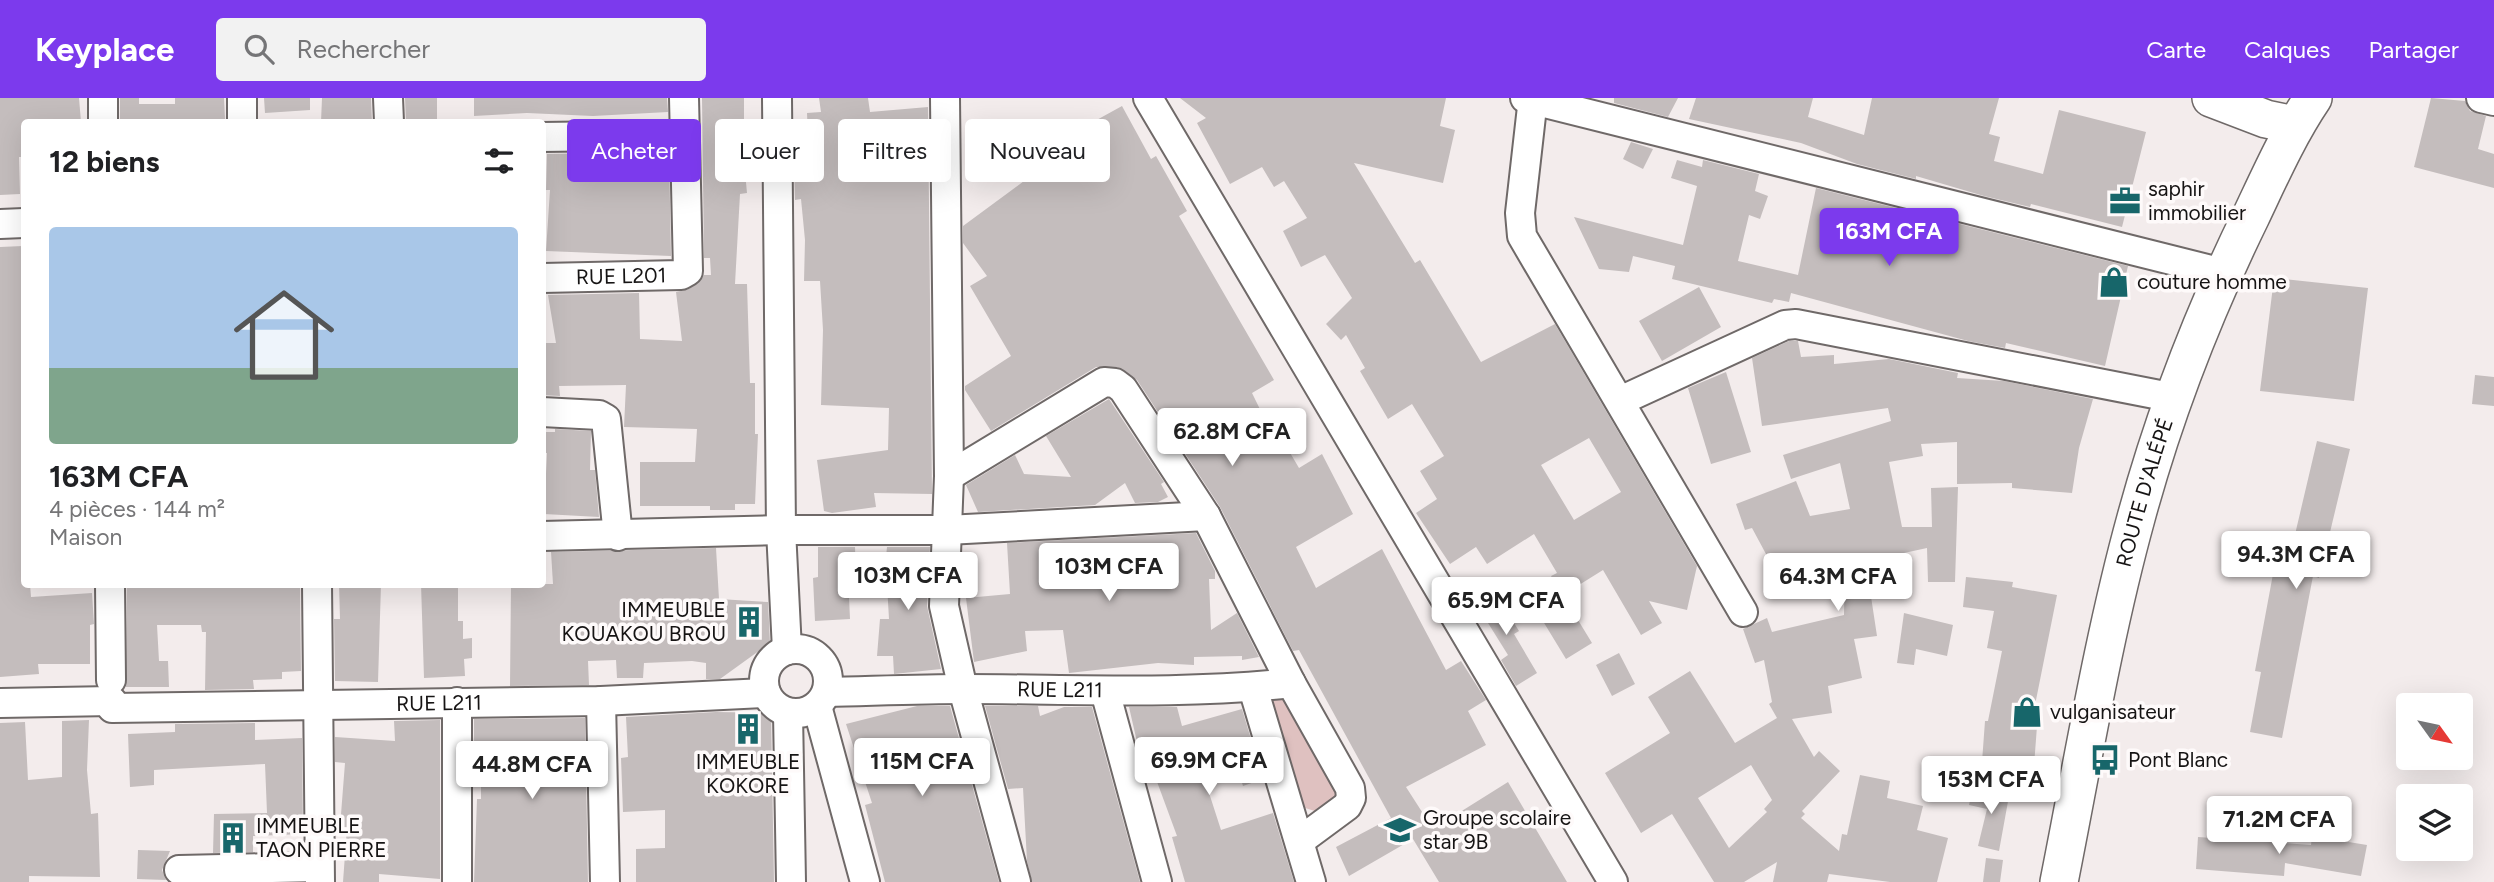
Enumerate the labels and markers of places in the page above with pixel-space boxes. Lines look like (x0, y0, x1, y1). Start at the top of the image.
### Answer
place label: saphir immobilier (2148, 176, 2246, 225)
office icon: saphir immobilier (2108, 184, 2142, 218)
pin: 163M CFA (1817, 208, 1961, 268)
shop icon: couture homme (2097, 265, 2131, 299)
place label: couture homme (2137, 269, 2287, 294)
pin: 62.8M CFA (1152, 408, 1312, 468)
pin: 94.3M CFA (2216, 532, 2376, 591)
pin: 103M CFA (1037, 544, 1181, 603)
pin: 103M CFA (836, 552, 980, 612)
pin: 64.3M CFA (1758, 554, 1918, 613)
pin: 65.9M CFA (1426, 578, 1586, 637)
place label: IMMEUBLE KOUAKOU BROU (562, 597, 726, 646)
building icon: IMMEUBLE KOUAKOU BROU (732, 605, 766, 639)
shop icon: vulganisateur (2010, 695, 2044, 729)
place label: vulganisateur (2050, 699, 2176, 724)
building icon: IMMEUBLE KOKORE (731, 712, 765, 746)
pin: 115M CFA (850, 738, 994, 798)
pin: 69.9M CFA (1129, 738, 1289, 797)
pin: 44.8M CFA (452, 742, 612, 801)
bus stop icon: Pont Blanc (2088, 743, 2122, 777)
place label: Pont Blanc (2128, 747, 2228, 772)
place label: IMMEUBLE KOKORE (696, 749, 800, 798)
pin: 153M CFA (1919, 756, 2063, 816)
pin: 71.2M CFA (2199, 796, 2359, 856)
place label: Groupe scolaire star 9B (1423, 805, 1571, 854)
place label: IMMEUBLE TAON PIERRE (256, 813, 387, 862)
school or university icon: Groupe scolaire star 9B (1383, 813, 1417, 847)
building icon: IMMEUBLE TAON PIERRE (216, 821, 250, 855)

